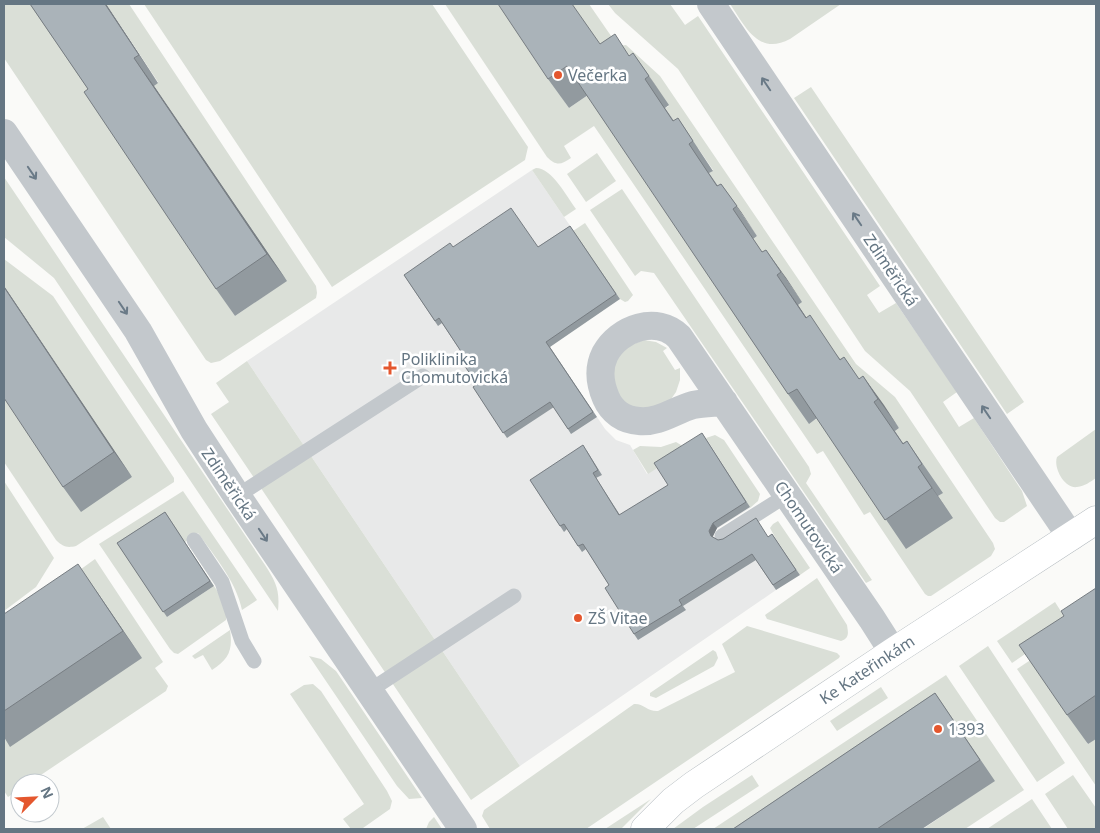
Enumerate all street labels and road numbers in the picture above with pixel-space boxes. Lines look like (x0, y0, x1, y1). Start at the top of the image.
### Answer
street label: Zdiměřická (859, 229, 923, 311)
street label: Zdiměřická (197, 443, 261, 525)
street label: Chomutovická (770, 476, 848, 578)
street label: Ke Kateřinkám (815, 630, 919, 709)

